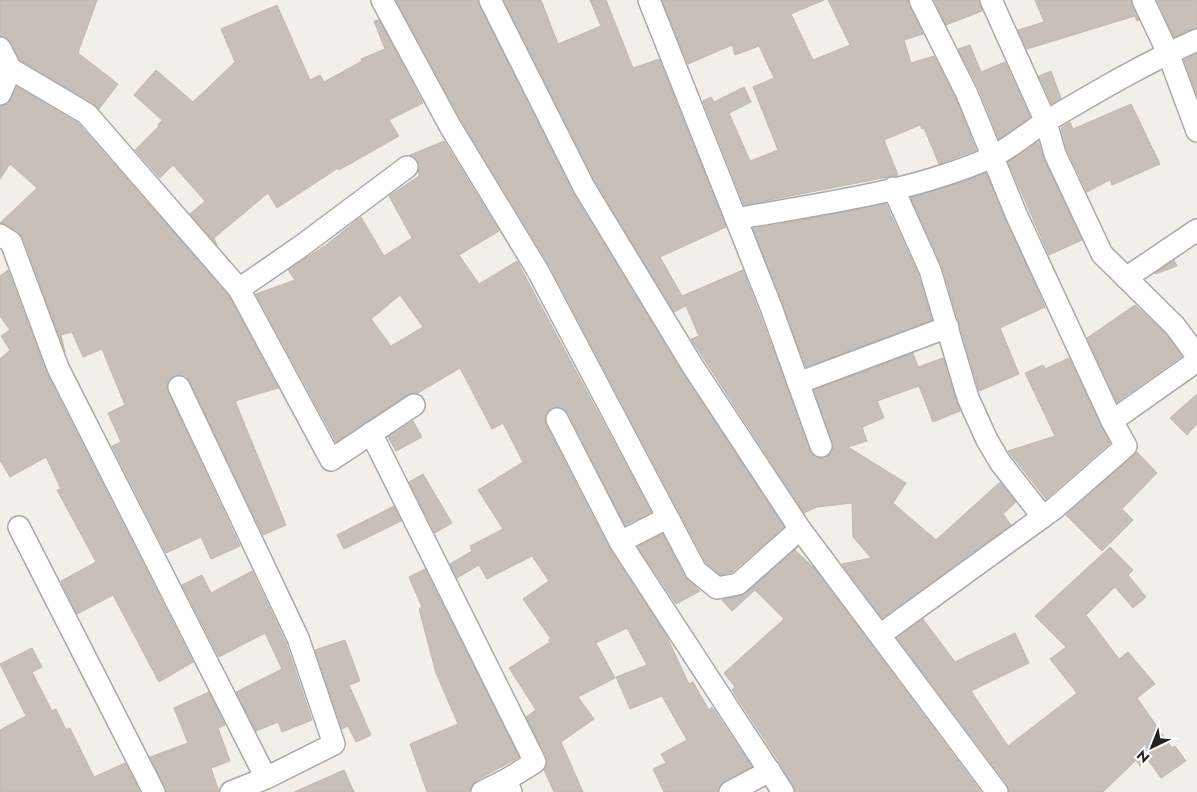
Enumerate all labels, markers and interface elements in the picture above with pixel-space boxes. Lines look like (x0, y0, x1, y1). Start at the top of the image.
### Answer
north arrow (1127, 722, 1177, 772)
text: N (1132, 745, 1154, 768)

